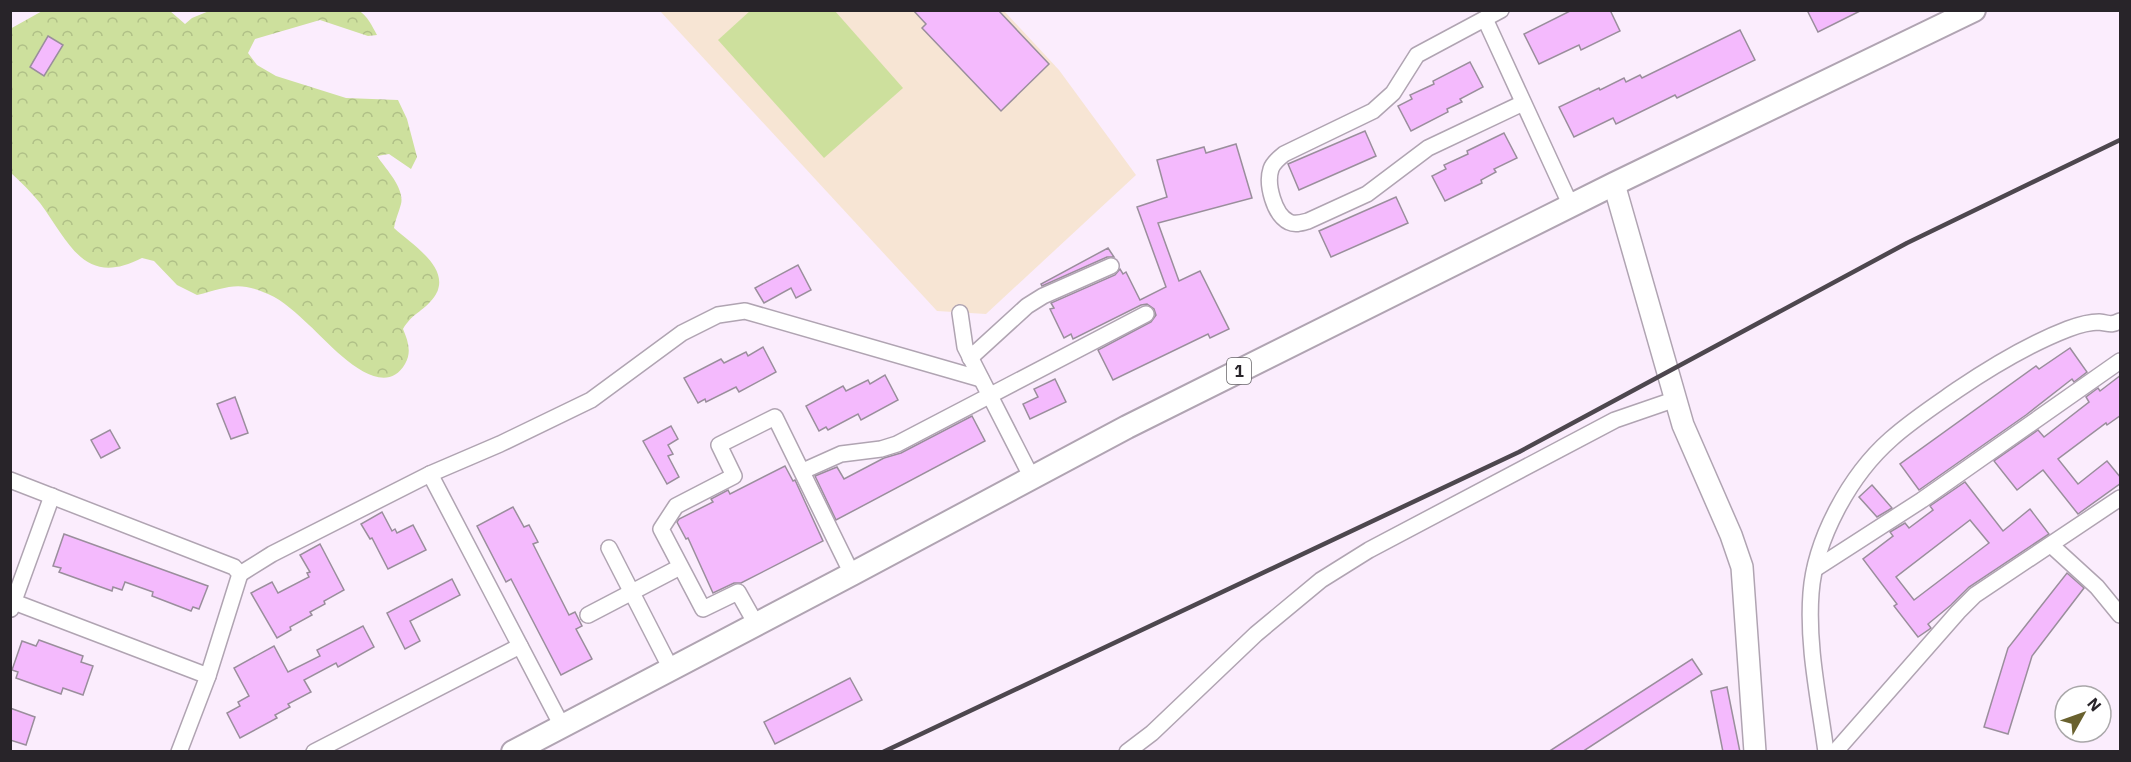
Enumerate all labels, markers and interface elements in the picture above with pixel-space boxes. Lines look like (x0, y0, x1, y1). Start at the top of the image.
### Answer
road number: 1 (1227, 358, 1251, 384)
north arrow (2053, 684, 2113, 744)
text: N (2083, 693, 2106, 715)

